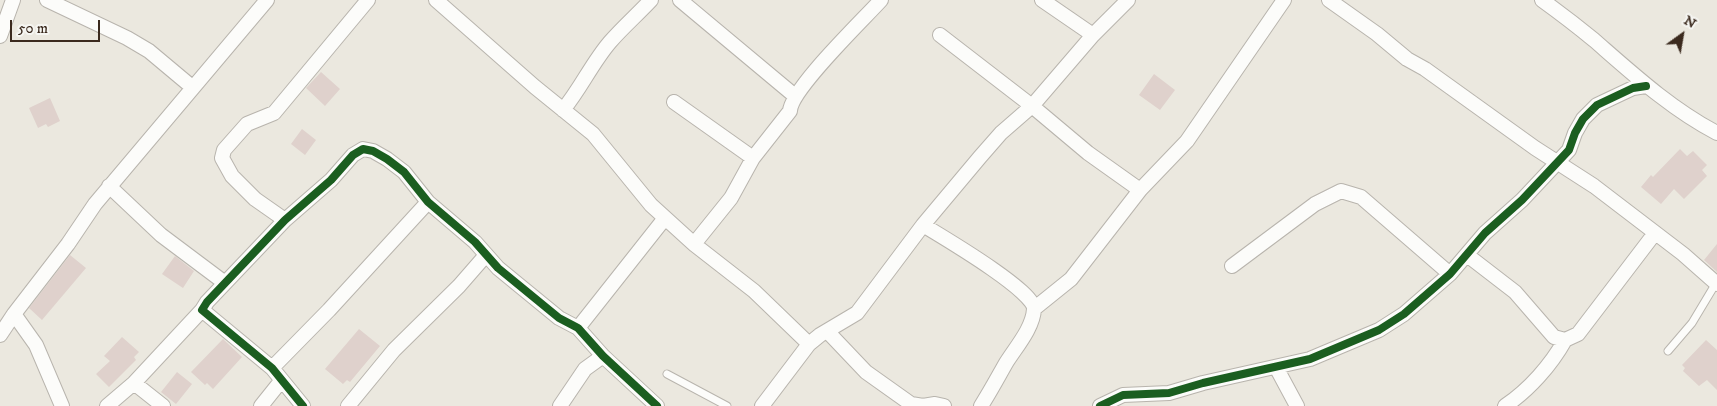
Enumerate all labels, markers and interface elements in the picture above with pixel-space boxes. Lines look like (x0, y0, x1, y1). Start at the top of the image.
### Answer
scale bar (12, 10, 102, 42)
north arrow (1657, 10, 1707, 60)
text: N (1680, 12, 1700, 33)
text: 50 m (18, 19, 48, 38)

